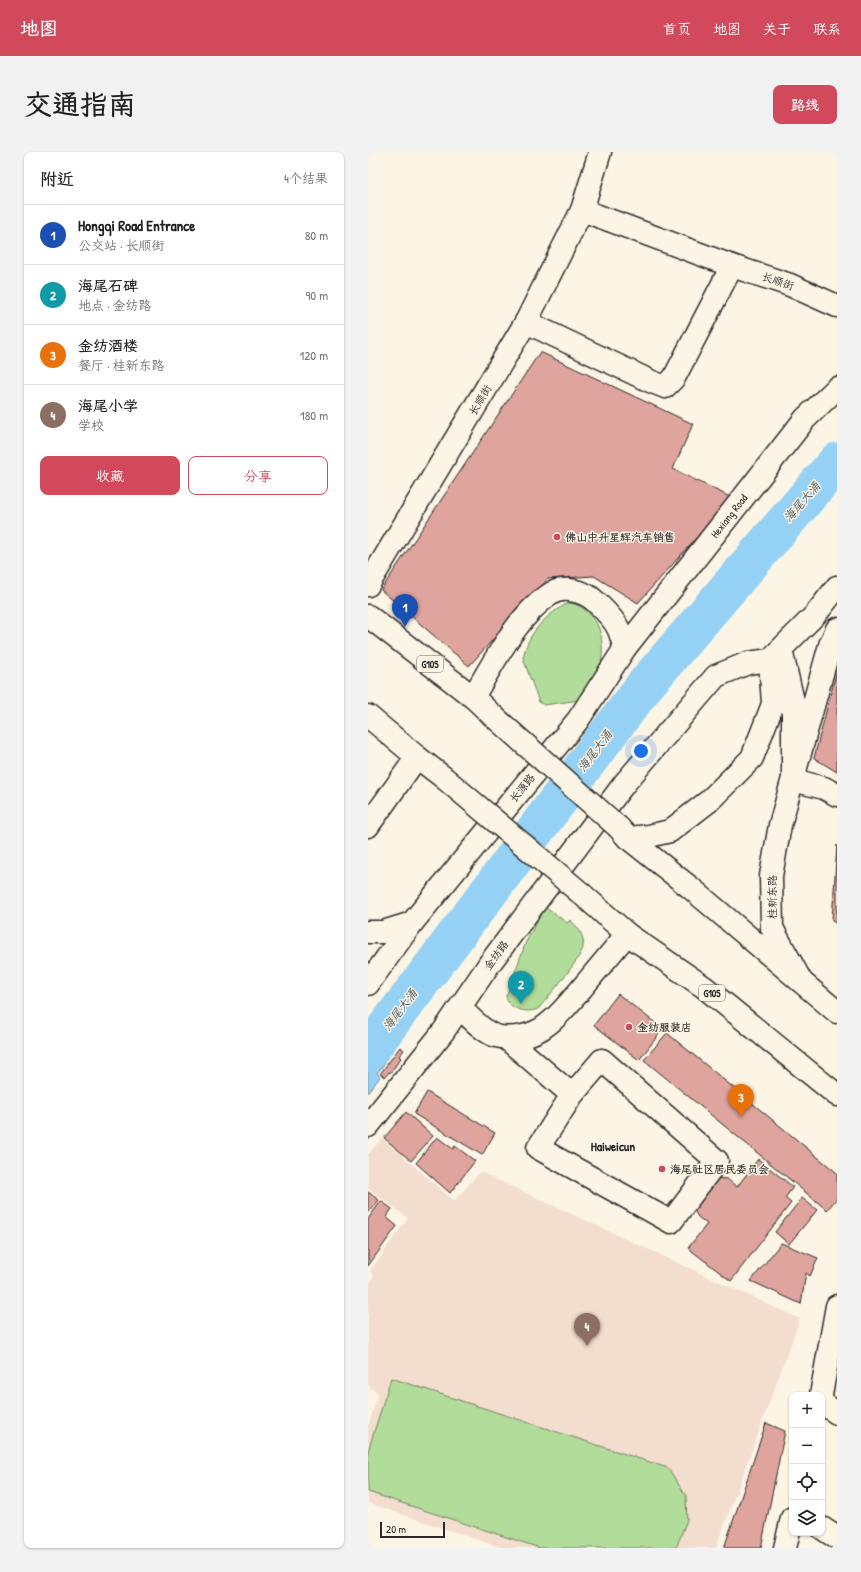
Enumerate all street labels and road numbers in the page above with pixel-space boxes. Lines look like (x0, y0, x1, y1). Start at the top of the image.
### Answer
street label: 长顺街 (760, 269, 797, 293)
street label: 长顺街 (466, 381, 495, 418)
street label: Hexiang Road (708, 491, 751, 541)
road number: G105 (417, 656, 443, 672)
street label: 长源路 (506, 771, 538, 805)
street label: 桂新东路 (765, 875, 779, 919)
street label: 金纺路 (481, 938, 511, 972)
road number: G105 (699, 985, 725, 1001)

